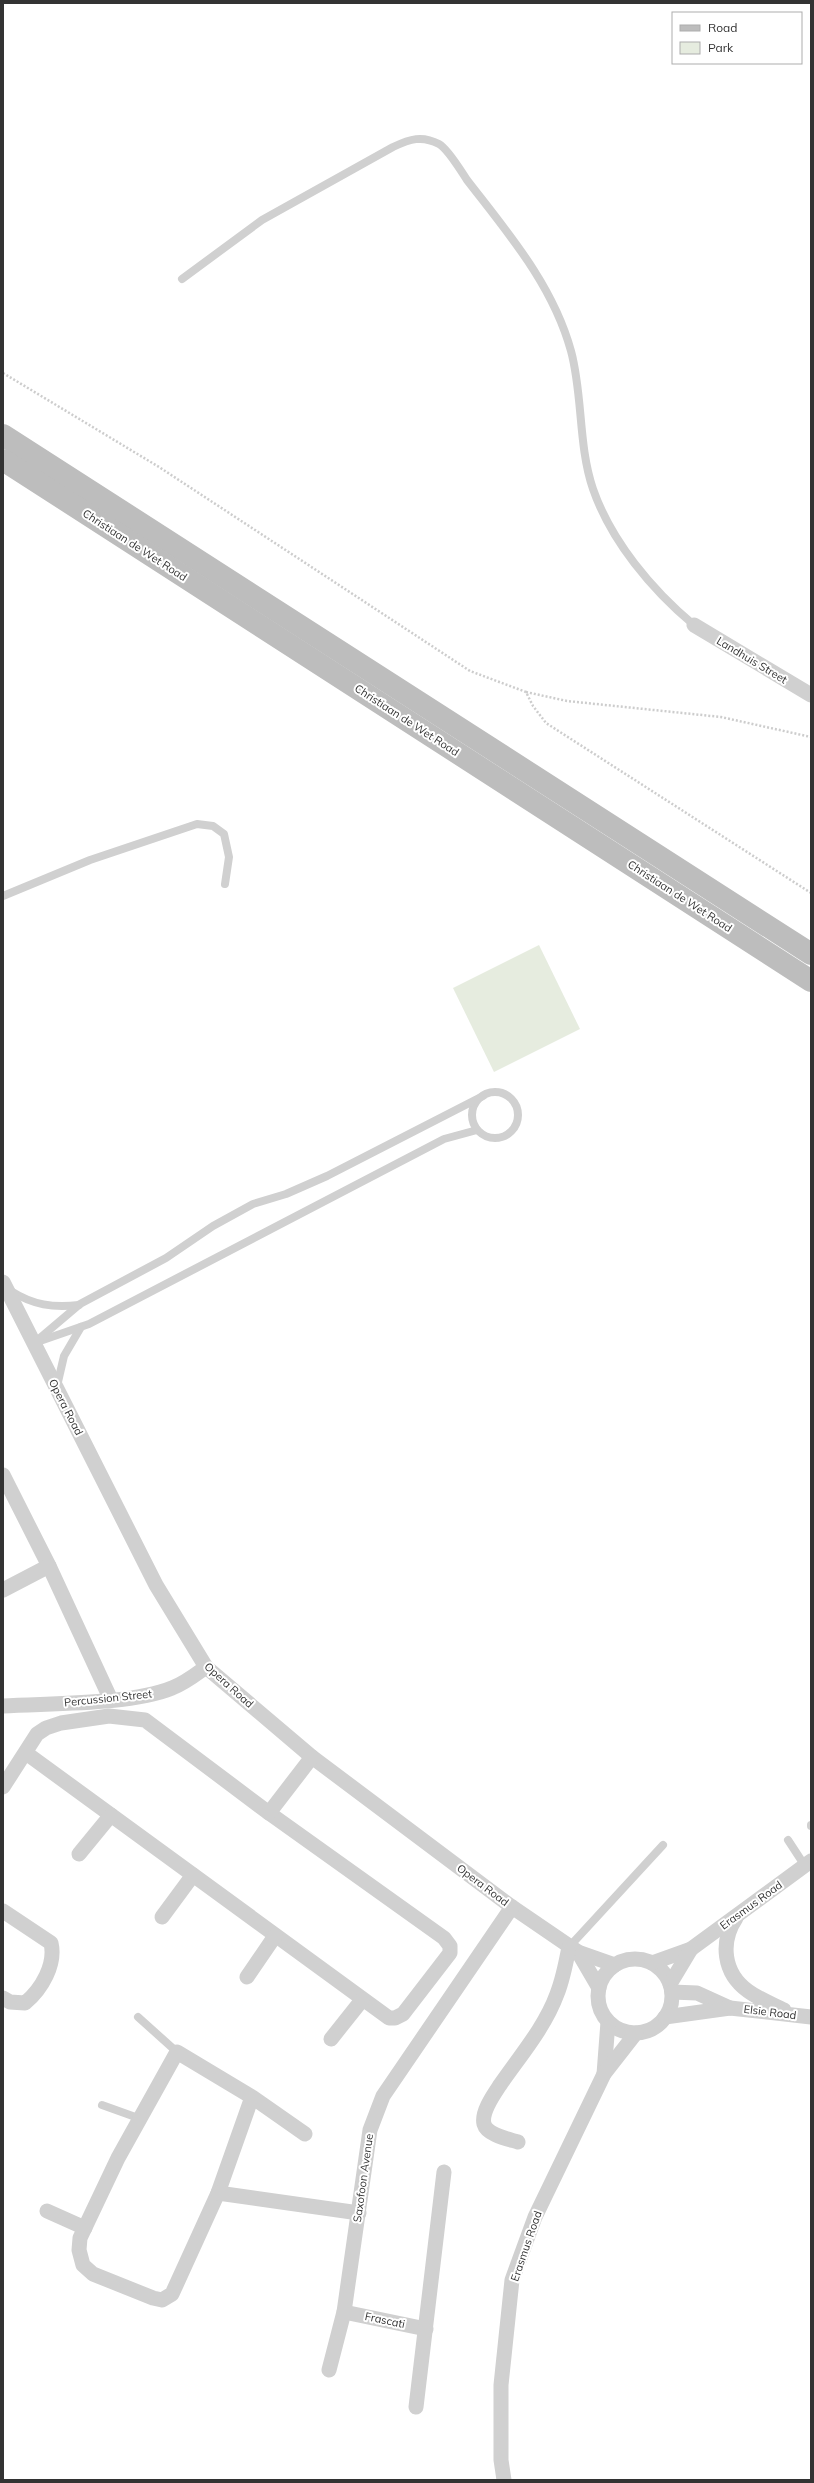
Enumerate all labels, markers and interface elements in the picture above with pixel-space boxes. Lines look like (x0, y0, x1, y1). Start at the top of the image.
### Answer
legend (672, 12, 802, 64)
text: Road (708, 20, 737, 35)
text: Park (708, 40, 734, 55)
street label: Christiaan de Wet Road (80, 506, 190, 584)
street label: Landhuis Street (714, 633, 790, 687)
street label: Christiaan de Wet Road (352, 681, 462, 759)
street label: Christiaan de Wet Road (625, 857, 735, 935)
street label: Opera Road (46, 1376, 86, 1438)
street label: Opera Road (201, 1659, 257, 1711)
street label: Percussion Street (63, 1686, 153, 1710)
street label: Opera Road (454, 1861, 512, 1909)
street label: Erasmus Road (717, 1878, 785, 1932)
street label: Elsie Road (743, 2002, 797, 2022)
street label: Saxofoon Avenue (350, 2133, 376, 2223)
street label: Erasmus Road (507, 2209, 545, 2283)
street label: Frascati (364, 2309, 406, 2331)

